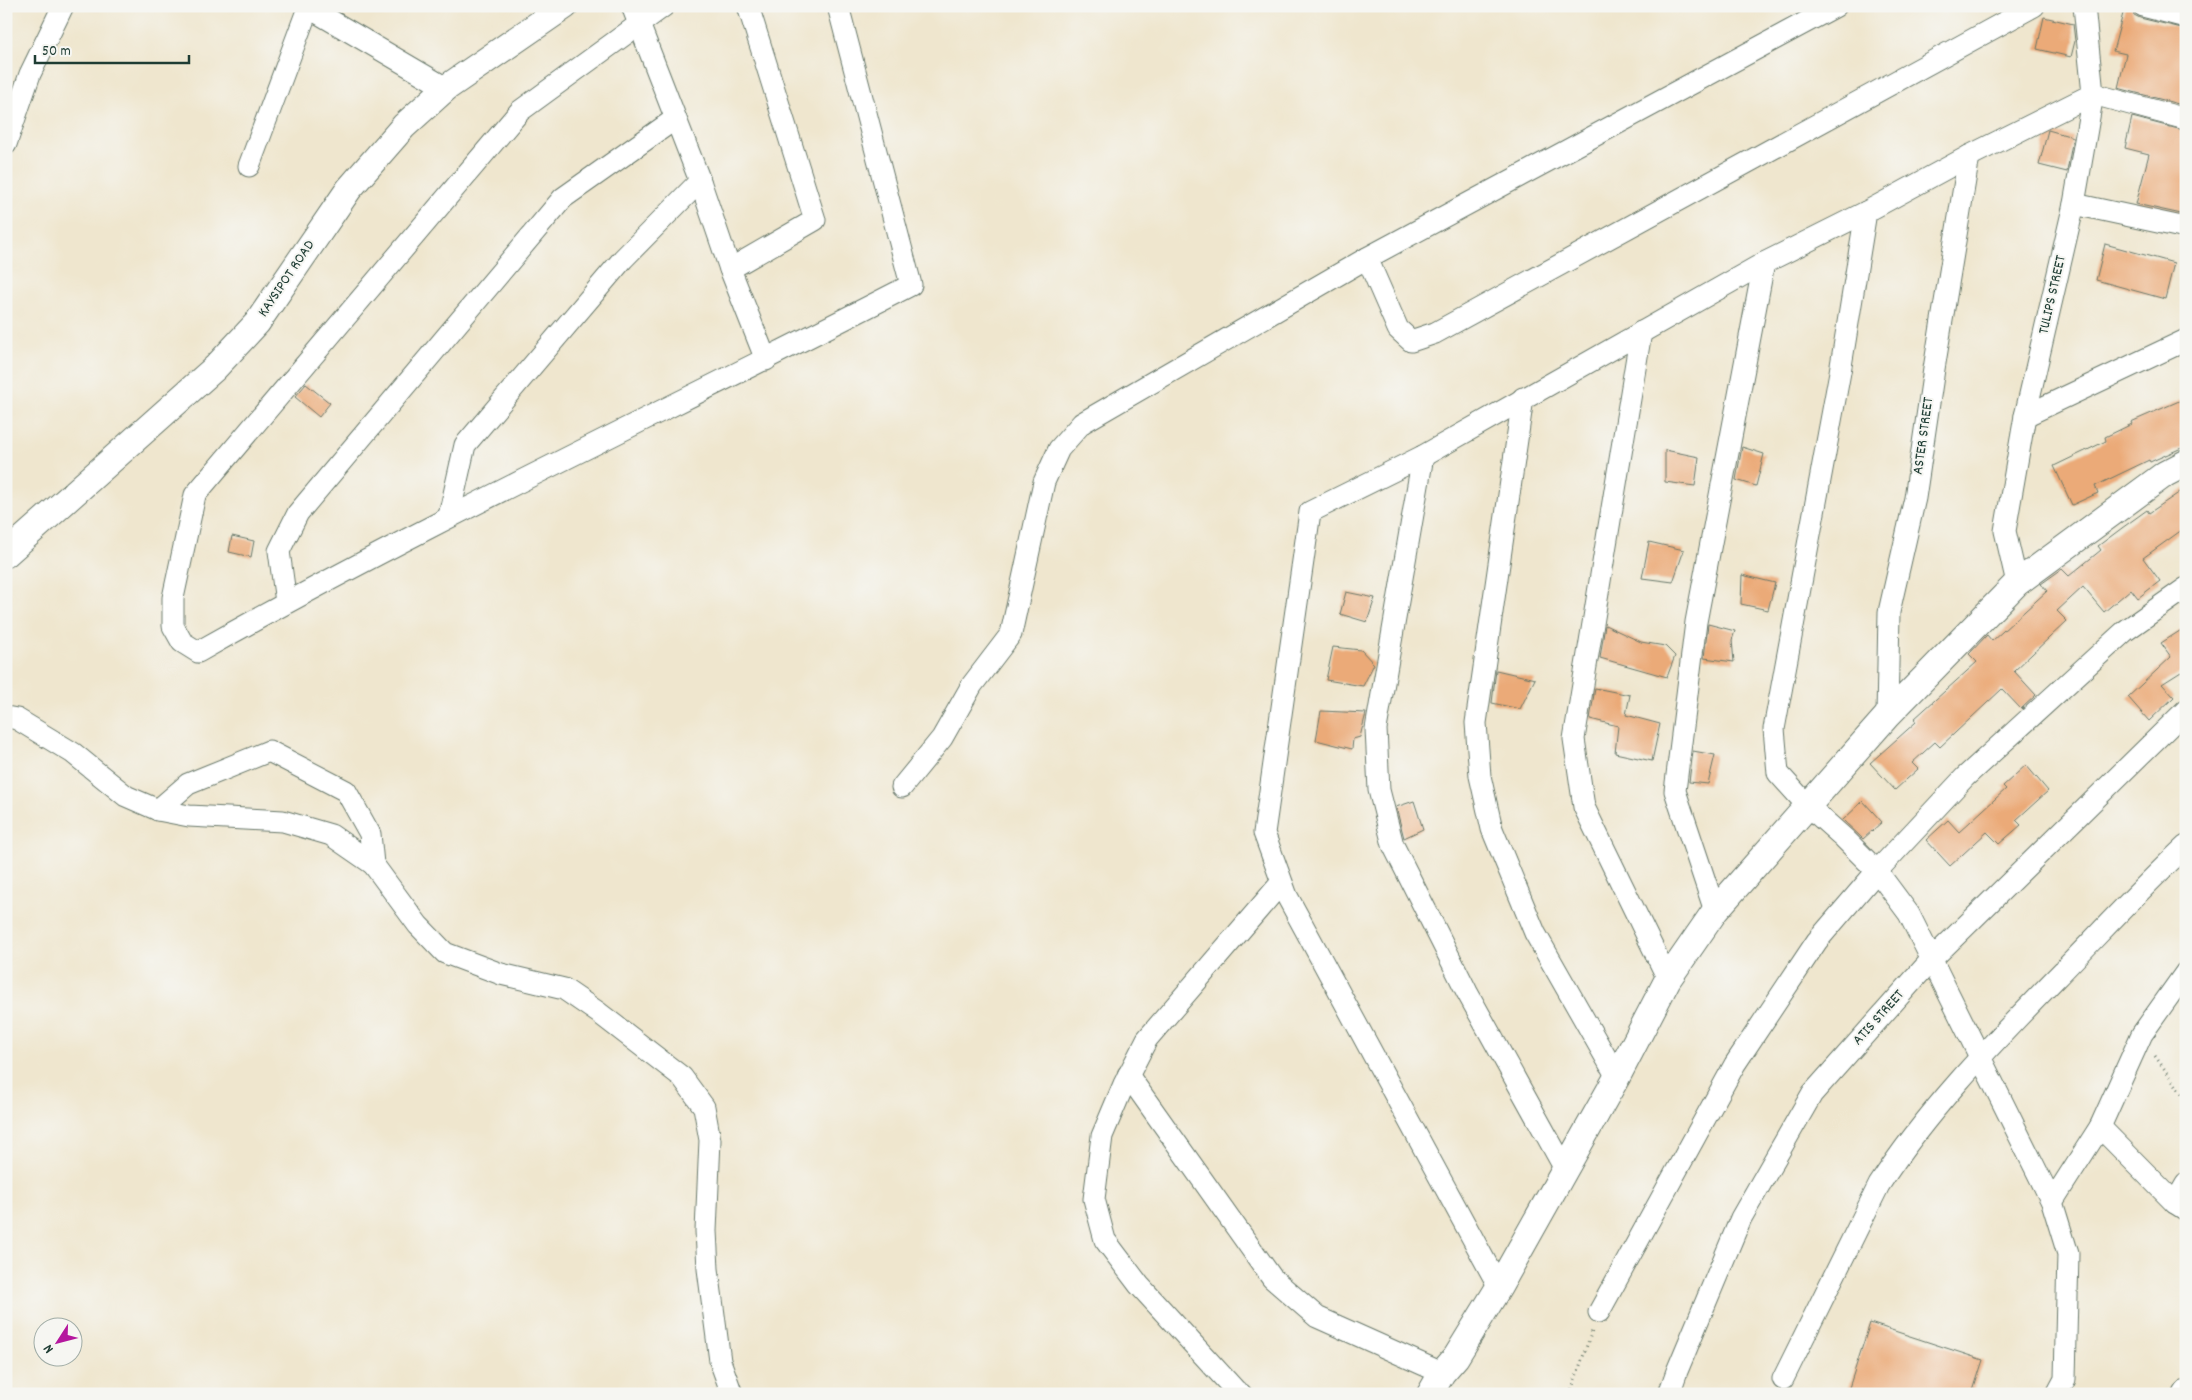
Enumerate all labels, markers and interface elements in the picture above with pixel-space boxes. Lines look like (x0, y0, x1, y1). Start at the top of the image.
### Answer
scale bar (35, 32, 189, 64)
text: 50 m (42, 41, 71, 63)
street label: KAYSIPOT ROAD (253, 236, 321, 322)
street label: TULIPS STREET (2033, 253, 2073, 337)
street label: ASTER STREET (1908, 396, 1940, 476)
street label: ATIS STREET (1848, 985, 1910, 1051)
north arrow (32, 1318, 82, 1368)
text: N (39, 1340, 59, 1357)

